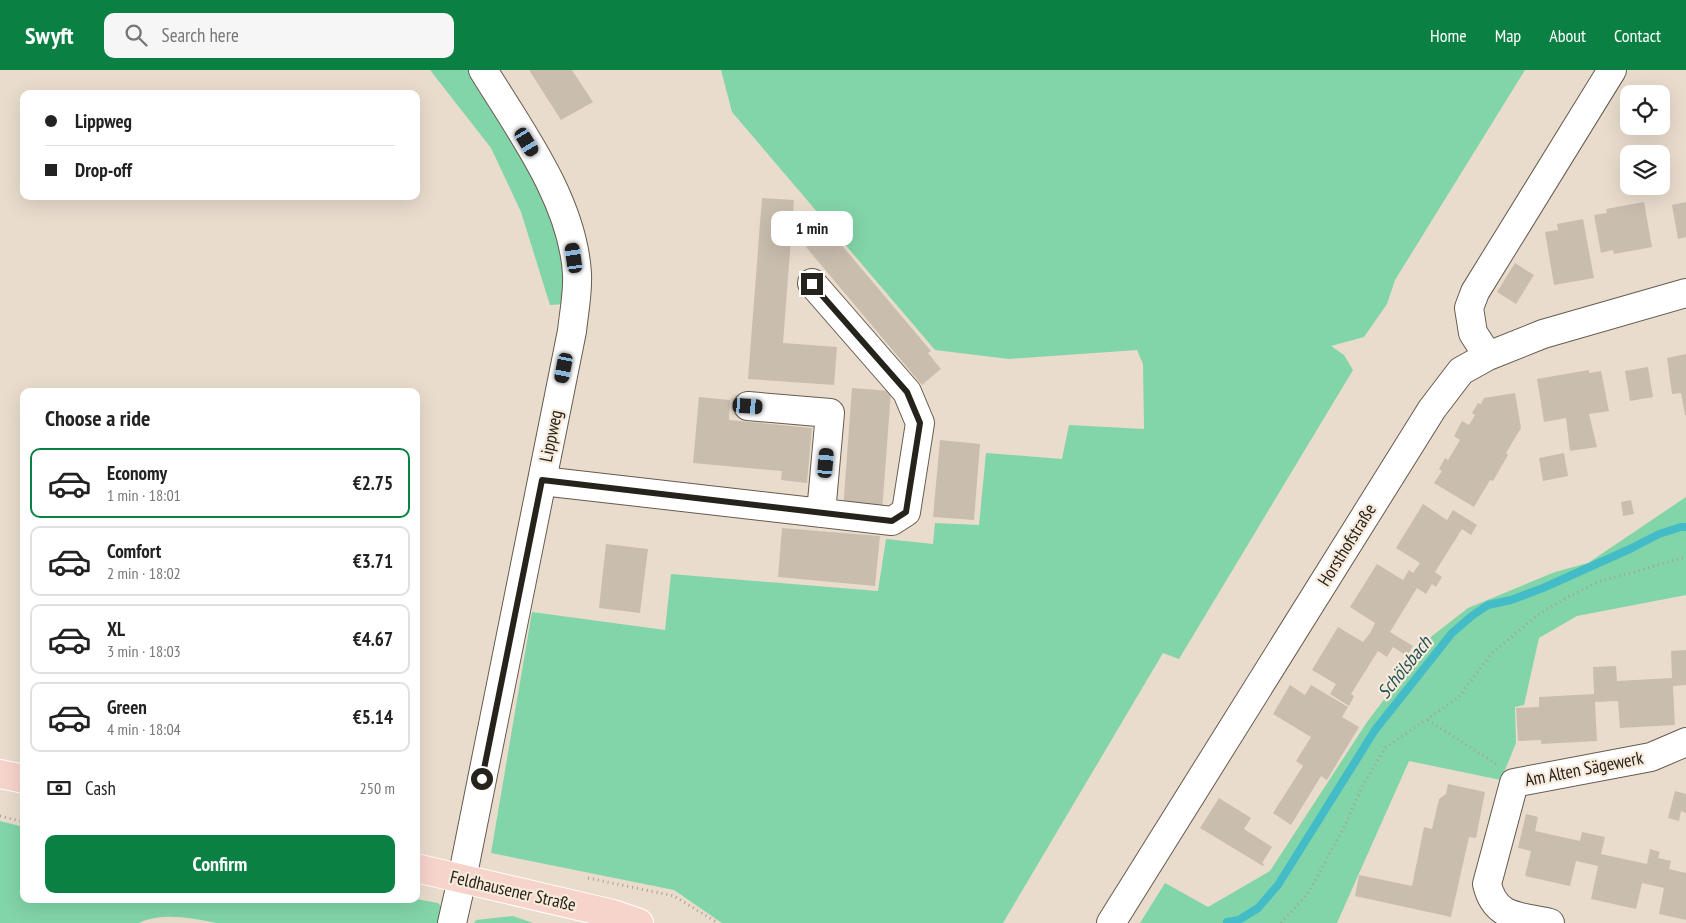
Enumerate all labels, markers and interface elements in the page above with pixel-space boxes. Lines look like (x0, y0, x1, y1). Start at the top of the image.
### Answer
search box (104, 13, 454, 58)
text: Swyft (25, 20, 74, 51)
icon: search (122, 21, 150, 49)
text: Search here (162, 23, 239, 47)
text: Home (1430, 24, 1467, 47)
text: Map (1495, 24, 1521, 47)
text: About (1549, 24, 1586, 47)
text: Contact (1614, 24, 1661, 47)
map controls (1620, 85, 1670, 195)
button: locate (1620, 85, 1670, 135)
text: Lippweg (75, 109, 132, 133)
car (512, 125, 541, 159)
button: layers (1620, 145, 1670, 195)
text: Drop-off (75, 158, 132, 182)
callout: 1 min (771, 212, 853, 246)
text: 1 min (796, 218, 828, 238)
car (564, 242, 583, 274)
route end (801, 273, 823, 295)
car (553, 352, 574, 384)
car (732, 397, 763, 415)
text: Choose a ride (45, 404, 150, 432)
street label: Lippweg (534, 408, 567, 464)
car (817, 447, 834, 479)
icon: car (47, 461, 92, 506)
text: Economy (107, 461, 167, 485)
text: €2.75 (353, 471, 393, 495)
text: 1 min · 18:01 (107, 485, 181, 505)
street label: Horsthofstraße (1312, 499, 1381, 590)
icon: car (47, 539, 92, 584)
text: Comfort (107, 539, 161, 563)
text: €3.71 (353, 549, 393, 573)
text: 2 min · 18:02 (107, 563, 181, 583)
icon: car (47, 617, 92, 662)
text: XL (107, 617, 125, 641)
text: €4.67 (353, 627, 393, 651)
water label: Schölsbach (1372, 630, 1437, 703)
text: 3 min · 18:03 (107, 641, 181, 661)
icon: car (47, 695, 92, 740)
text: Green (107, 695, 147, 719)
text: €5.14 (353, 705, 393, 729)
text: 4 min · 18:04 (107, 719, 181, 739)
street label: Am Alten Sägewerk (1523, 746, 1645, 791)
route start (471, 768, 493, 790)
icon: cash (45, 774, 73, 802)
text: Cash (85, 776, 116, 800)
text: 250 m (360, 778, 395, 798)
button: Confirm (45, 835, 395, 893)
street label: Feldhausener Straße (448, 865, 578, 916)

